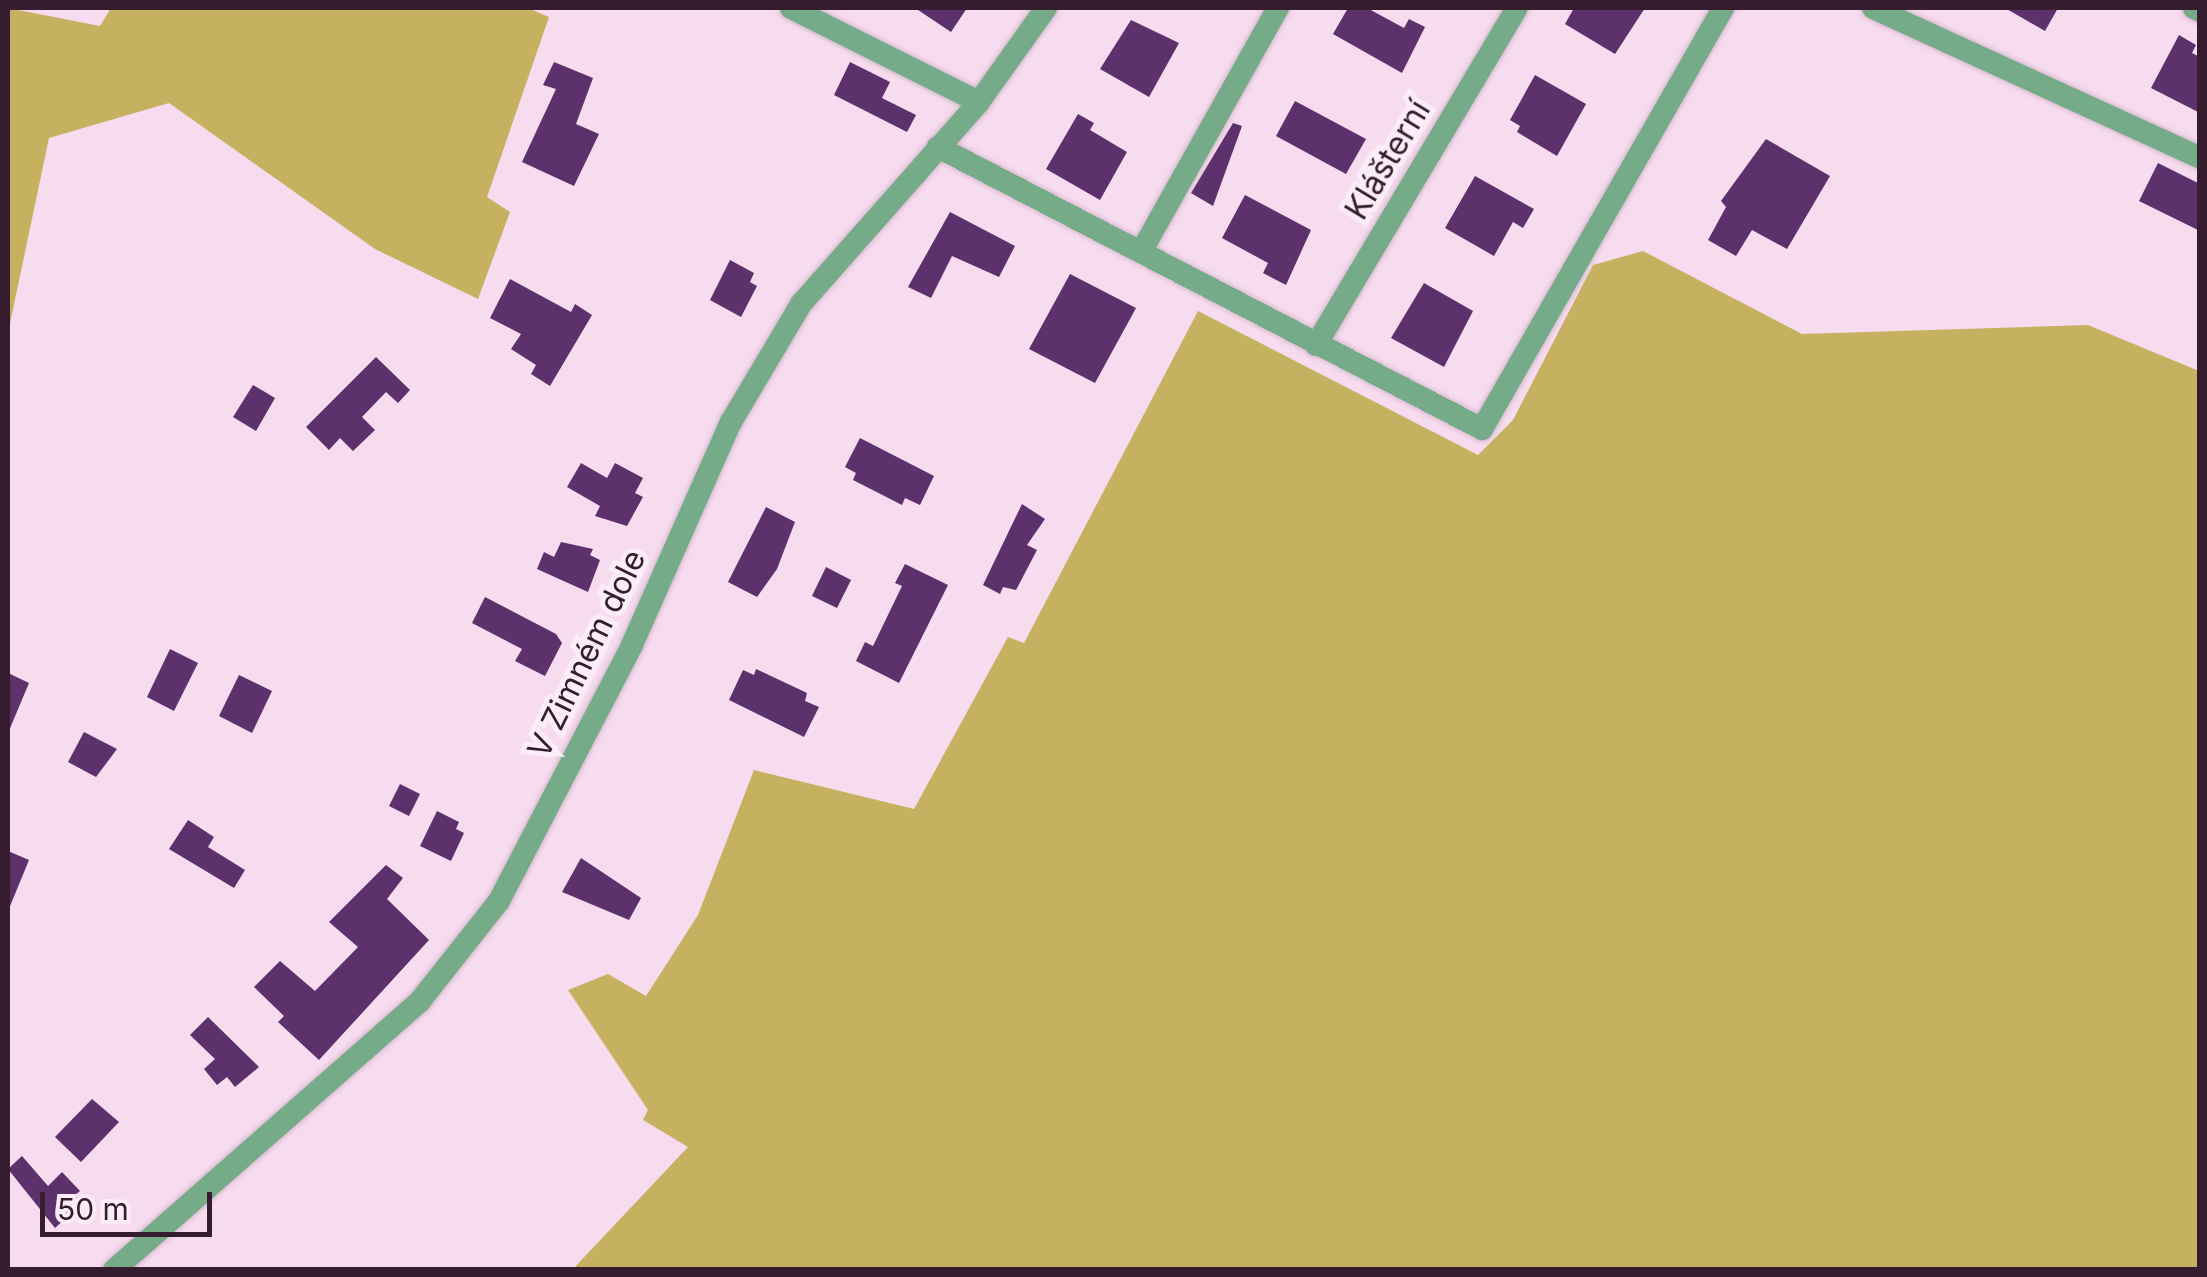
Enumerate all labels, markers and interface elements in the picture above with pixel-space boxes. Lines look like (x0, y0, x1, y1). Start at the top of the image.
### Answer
street label: Klášterní (1338, 93, 1438, 227)
street label: V Zimném dole (520, 544, 654, 764)
scale bar (45, 1172, 218, 1234)
text: 50 m (57, 1191, 129, 1227)

